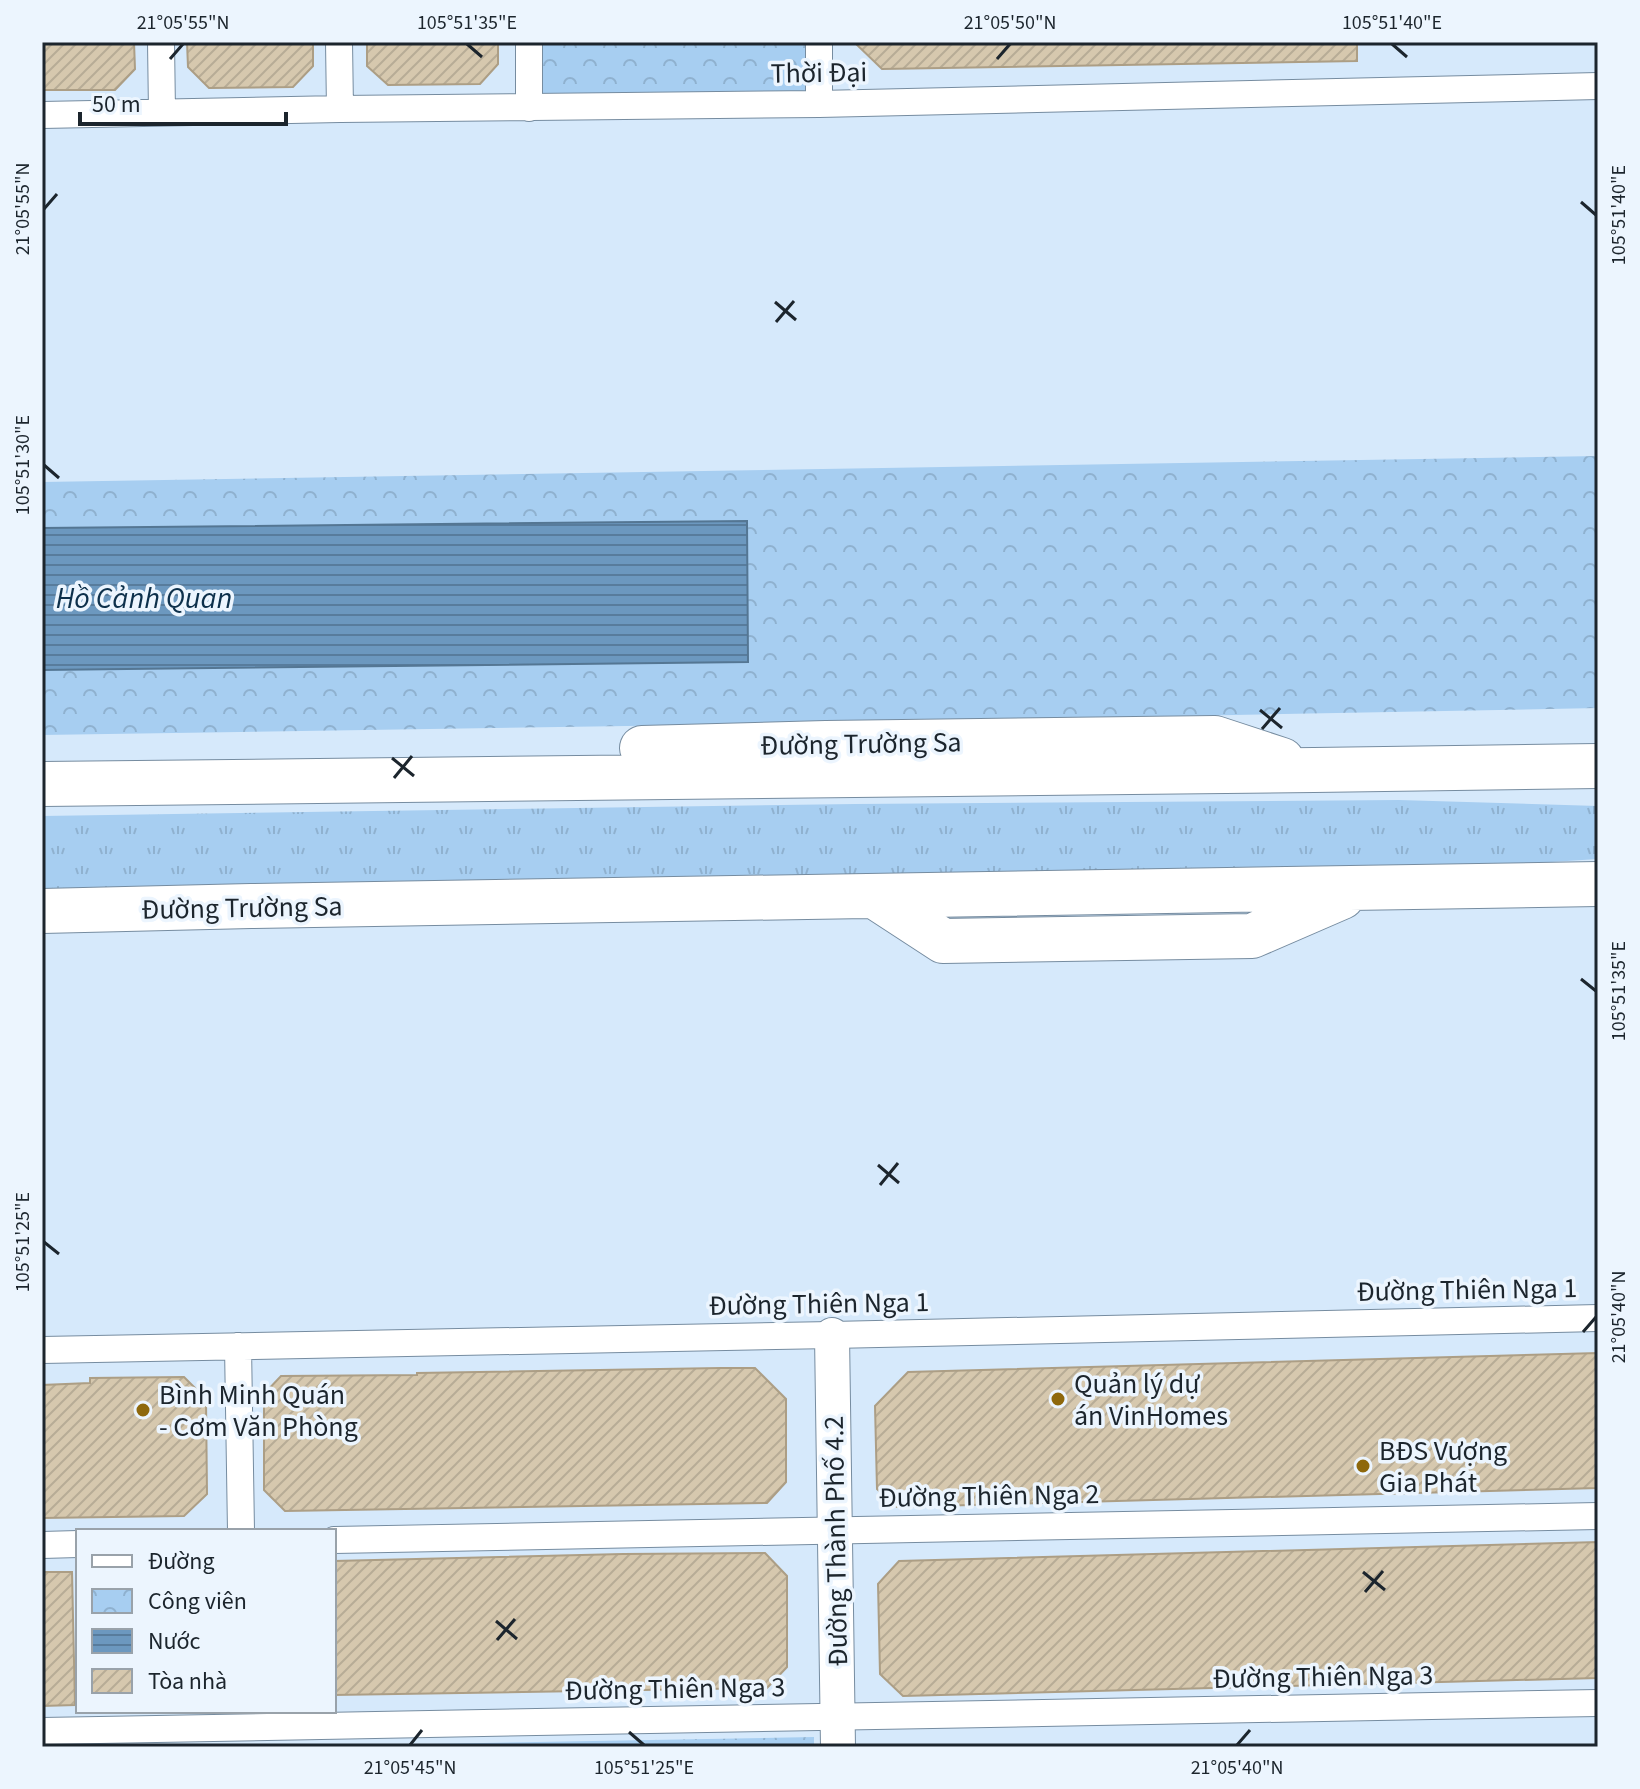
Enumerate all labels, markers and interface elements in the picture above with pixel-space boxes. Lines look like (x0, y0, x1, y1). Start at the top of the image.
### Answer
text: 21°05'55"N (137, 9, 229, 37)
text: 105°51'35"E (417, 9, 517, 37)
text: 21°05'50"N (964, 9, 1056, 37)
text: 105°51'40"E (1342, 9, 1442, 37)
street label: Thời Đại (770, 52, 868, 94)
scale bar (80, 76, 286, 126)
text: 50 m (92, 87, 141, 122)
text: 21°05'55"N (9, 163, 37, 255)
text: 105°51'40"E (1605, 165, 1633, 265)
text: 105°51'30"E (9, 415, 37, 515)
water label: Hồ Cảnh Quan (56, 577, 232, 620)
street label: Đường Trường Sa (760, 722, 962, 766)
street label: Đường Trường Sa (141, 886, 343, 930)
text: 105°51'35"E (1605, 941, 1633, 1041)
text: 105°51'25"E (9, 1192, 37, 1292)
street label: Đường Thiên Nga 1 (1356, 1268, 1578, 1312)
text: 21°05'40"N (1605, 1271, 1633, 1363)
street label: Đường Thiên Nga 1 (708, 1282, 930, 1326)
place label: Quản lý dự án VinHomes (1074, 1364, 1228, 1436)
place label: Bình Minh Quán - Cơm Văn Phòng (159, 1375, 358, 1447)
marker: Quản lý dự án VinHomes (1049, 1390, 1067, 1408)
marker: Bình Minh Quán - Cơm Văn Phòng (134, 1401, 152, 1419)
street label: Đường Thành Phố 4.2 (814, 1415, 858, 1667)
place label: BĐS Vượng Gia Phát (1379, 1431, 1507, 1503)
marker: BĐS Vượng Gia Phát (1354, 1457, 1372, 1475)
street label: Đường Thiên Nga 2 (878, 1474, 1100, 1518)
legend (76, 1529, 336, 1713)
text: Đường (148, 1544, 215, 1579)
text: Công viên (148, 1584, 247, 1619)
text: Nước (148, 1624, 201, 1659)
street label: Đường Thiên Nga 3 (1212, 1655, 1434, 1699)
text: Tòa nhà (148, 1664, 227, 1699)
street label: Đường Thiên Nga 3 (564, 1667, 786, 1711)
text: 21°05'45"N (364, 1754, 456, 1782)
text: 105°51'25"E (594, 1754, 694, 1782)
text: 21°05'40"N (1191, 1754, 1283, 1782)

